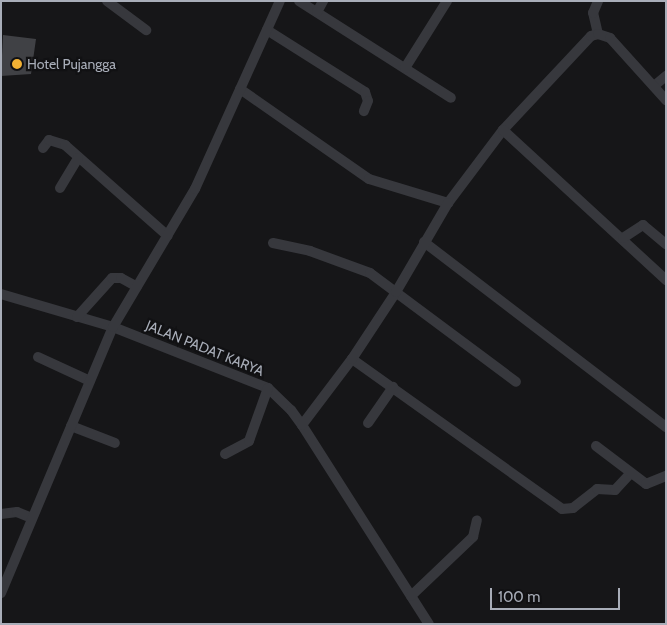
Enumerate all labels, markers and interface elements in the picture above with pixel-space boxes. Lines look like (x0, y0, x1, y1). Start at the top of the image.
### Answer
place label: Hotel Pujangga (27, 56, 116, 72)
marker: Hotel Pujangga (11, 58, 23, 70)
street label: JALAN PADAT KARYA (143, 317, 267, 379)
scale bar (492, 578, 622, 610)
text: 100 m (498, 588, 540, 606)

